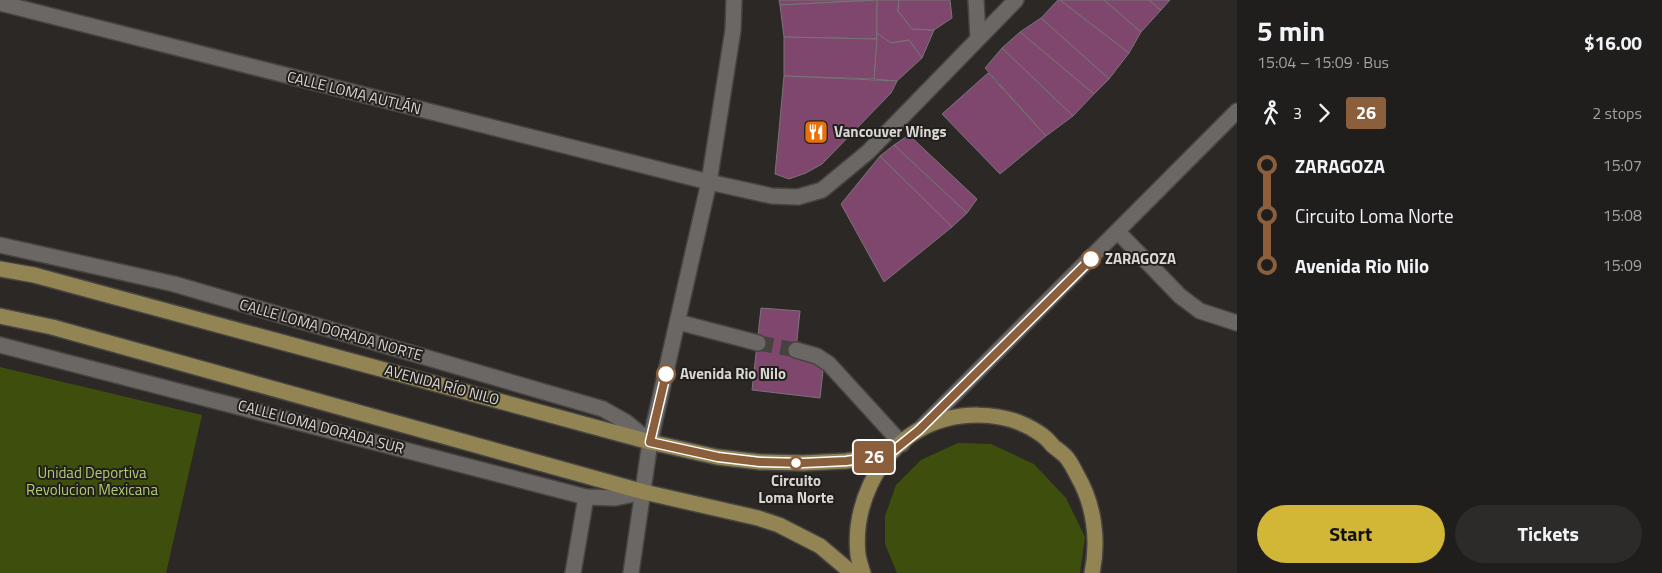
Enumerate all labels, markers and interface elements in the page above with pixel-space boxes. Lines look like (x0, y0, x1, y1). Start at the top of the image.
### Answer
text: 5 min (1257, 9, 1325, 52)
text: $16.00 (1584, 28, 1642, 57)
text: 15:04 – 15:09 · Bus (1257, 50, 1389, 74)
street label: CALLE LOMA AUTLÁN (285, 65, 424, 120)
icon: walk (1257, 99, 1285, 127)
icon: forward (1310, 99, 1338, 127)
text: 26 (1356, 99, 1376, 126)
text: 3 (1293, 101, 1302, 125)
text: 2 stops (1592, 101, 1642, 125)
restaurant icon: Vancouver Wings (803, 119, 829, 145)
place label: Vancouver Wings (834, 120, 947, 143)
text: ZARAGOZA (1295, 151, 1385, 180)
text: 15:07 (1603, 153, 1642, 177)
text: Circuito Loma Norte (1295, 201, 1454, 230)
text: 15:08 (1603, 203, 1642, 227)
place label: ZARAGOZA (1105, 247, 1176, 270)
marker: ZARAGOZA (1081, 249, 1101, 269)
text: Avenida Rio Nilo (1295, 251, 1429, 280)
text: 15:09 (1603, 253, 1642, 277)
street label: CALLE LOMA DORADA NORTE (237, 292, 425, 367)
street label: AVENIDA RÍO NILO (382, 358, 502, 411)
place label: Avenida Rio Nilo (680, 362, 786, 385)
marker: Avenida Rio Nilo (656, 364, 676, 384)
street label: CALLE LOMA DORADA SUR (236, 393, 407, 460)
line badge: 26 (852, 441, 896, 473)
text: 26 (864, 443, 884, 470)
marker: Circuito Loma Norte (789, 456, 803, 470)
park label: Unidad Deportiva Revolucion Mexicana (26, 461, 158, 501)
place label: Circuito Loma Norte (758, 469, 834, 509)
button: Start (1257, 505, 1445, 563)
button: Tickets (1455, 505, 1642, 563)

